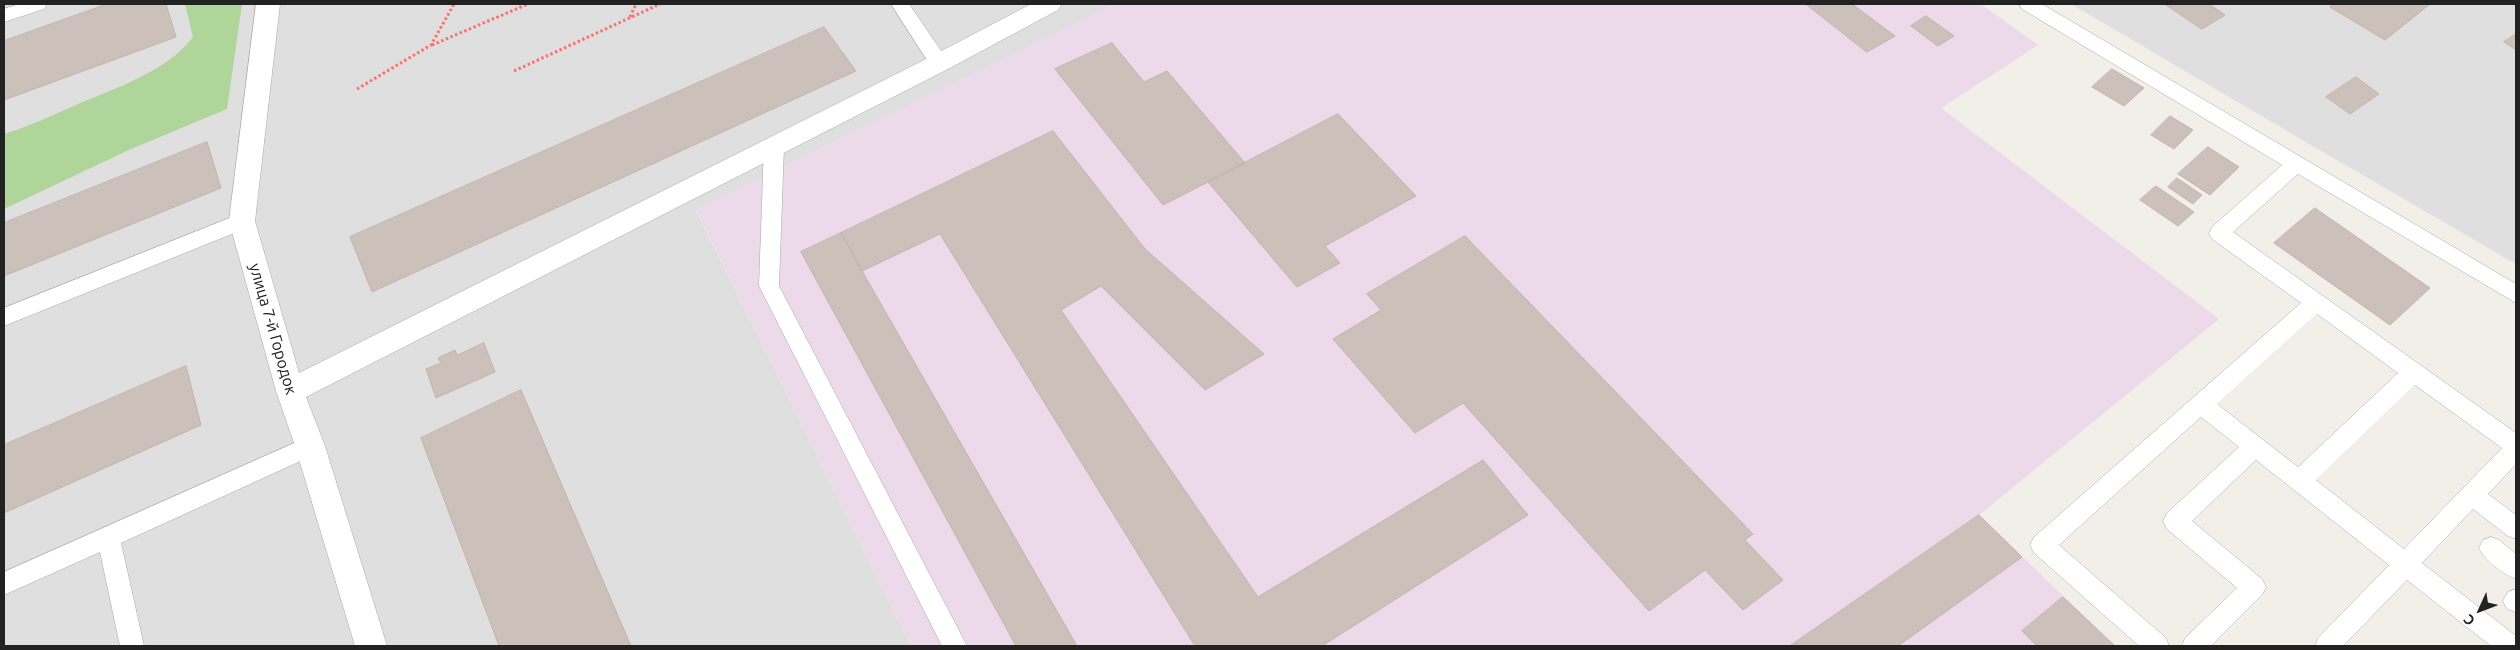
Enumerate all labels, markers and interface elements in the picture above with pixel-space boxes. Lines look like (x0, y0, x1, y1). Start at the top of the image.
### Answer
street label: улица 7-й Городок (245, 261, 301, 397)
north arrow (2455, 585, 2505, 635)
text: С (2460, 612, 2478, 629)

